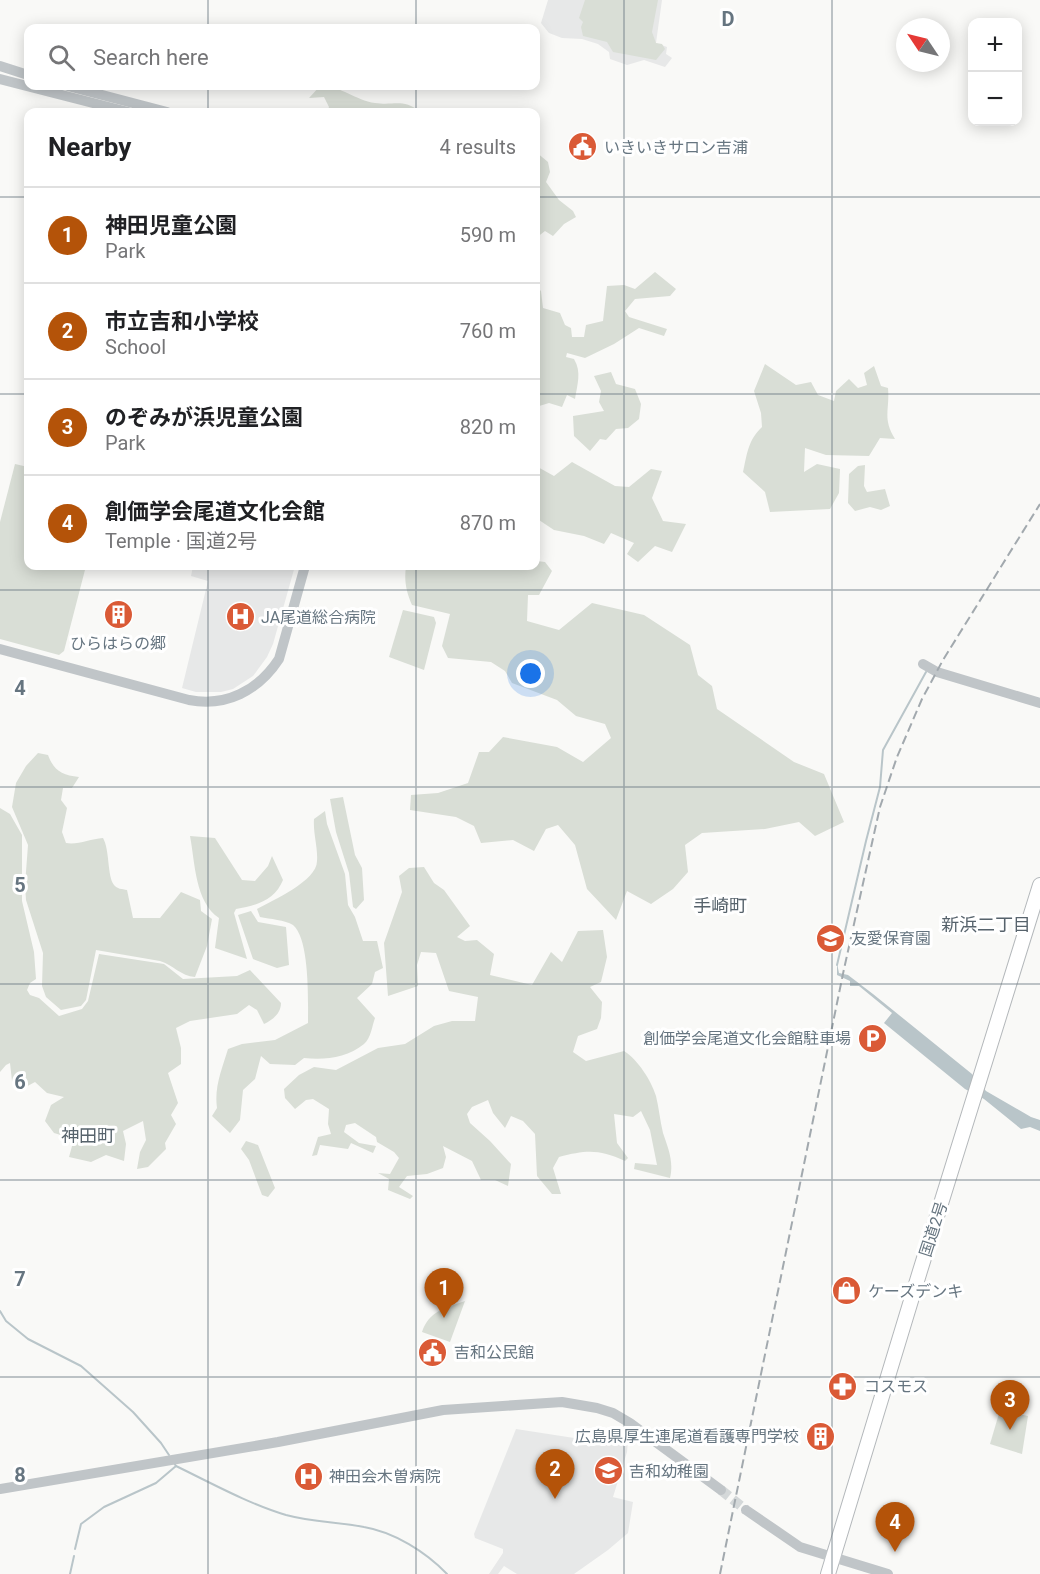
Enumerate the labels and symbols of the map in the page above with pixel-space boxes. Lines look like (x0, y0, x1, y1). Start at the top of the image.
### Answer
text: D (722, 7, 735, 31)
north arrow (896, 18, 950, 72)
public building icon: いきいきサロン吉浦 (567, 131, 599, 163)
place label: いきいきサロン吉浦 (604, 138, 748, 157)
building icon: ひらはらの郷 (102, 599, 134, 631)
hospital icon: JA尾道総合病院 (224, 601, 256, 633)
place label: JA尾道総合病院 (261, 608, 376, 627)
place label: ひらはらの郷 (70, 634, 166, 653)
your location (516, 659, 545, 688)
text: 4 (14, 676, 26, 700)
text: 5 (14, 873, 26, 897)
district label: 手崎町 (693, 895, 747, 916)
district label: 新浜二丁目 (941, 914, 1031, 935)
school or university icon: 友愛保育園 (814, 922, 846, 954)
place label: 友愛保育園 (851, 929, 931, 948)
parking icon: 創価学会尾道文化会館駐車場 (856, 1022, 888, 1054)
place label: 創価学会尾道文化会館駐車場 (643, 1029, 851, 1048)
text: 6 (14, 1070, 26, 1094)
district label: 神田町 (61, 1125, 115, 1146)
street label: 国道2号 (916, 1199, 951, 1259)
text: 7 (14, 1267, 26, 1291)
pin: 1 (424, 1268, 464, 1318)
shop icon: ケーズデンキ (831, 1275, 863, 1307)
place label: ケーズデンキ (868, 1282, 963, 1301)
public building icon: 吉和公民館 (417, 1336, 449, 1368)
place label: 吉和公民館 (454, 1343, 534, 1362)
pharmacy icon: コスモス (827, 1370, 859, 1402)
place label: コスモス (864, 1377, 928, 1396)
pin: 3 (990, 1380, 1030, 1430)
building icon: 広島県厚生連尾道看護専門学校 (804, 1420, 836, 1452)
place label: 広島県厚生連尾道看護専門学校 (575, 1427, 799, 1446)
pin: 2 (536, 1450, 574, 1499)
school or university icon: 吉和幼稚園 (592, 1455, 624, 1487)
hospital icon: 神田会木曽病院 (292, 1460, 324, 1492)
place label: 吉和幼稚園 (629, 1462, 709, 1481)
text: 8 (14, 1463, 26, 1487)
place label: 神田会木曽病院 (329, 1467, 441, 1486)
pin: 4 (876, 1502, 914, 1552)

